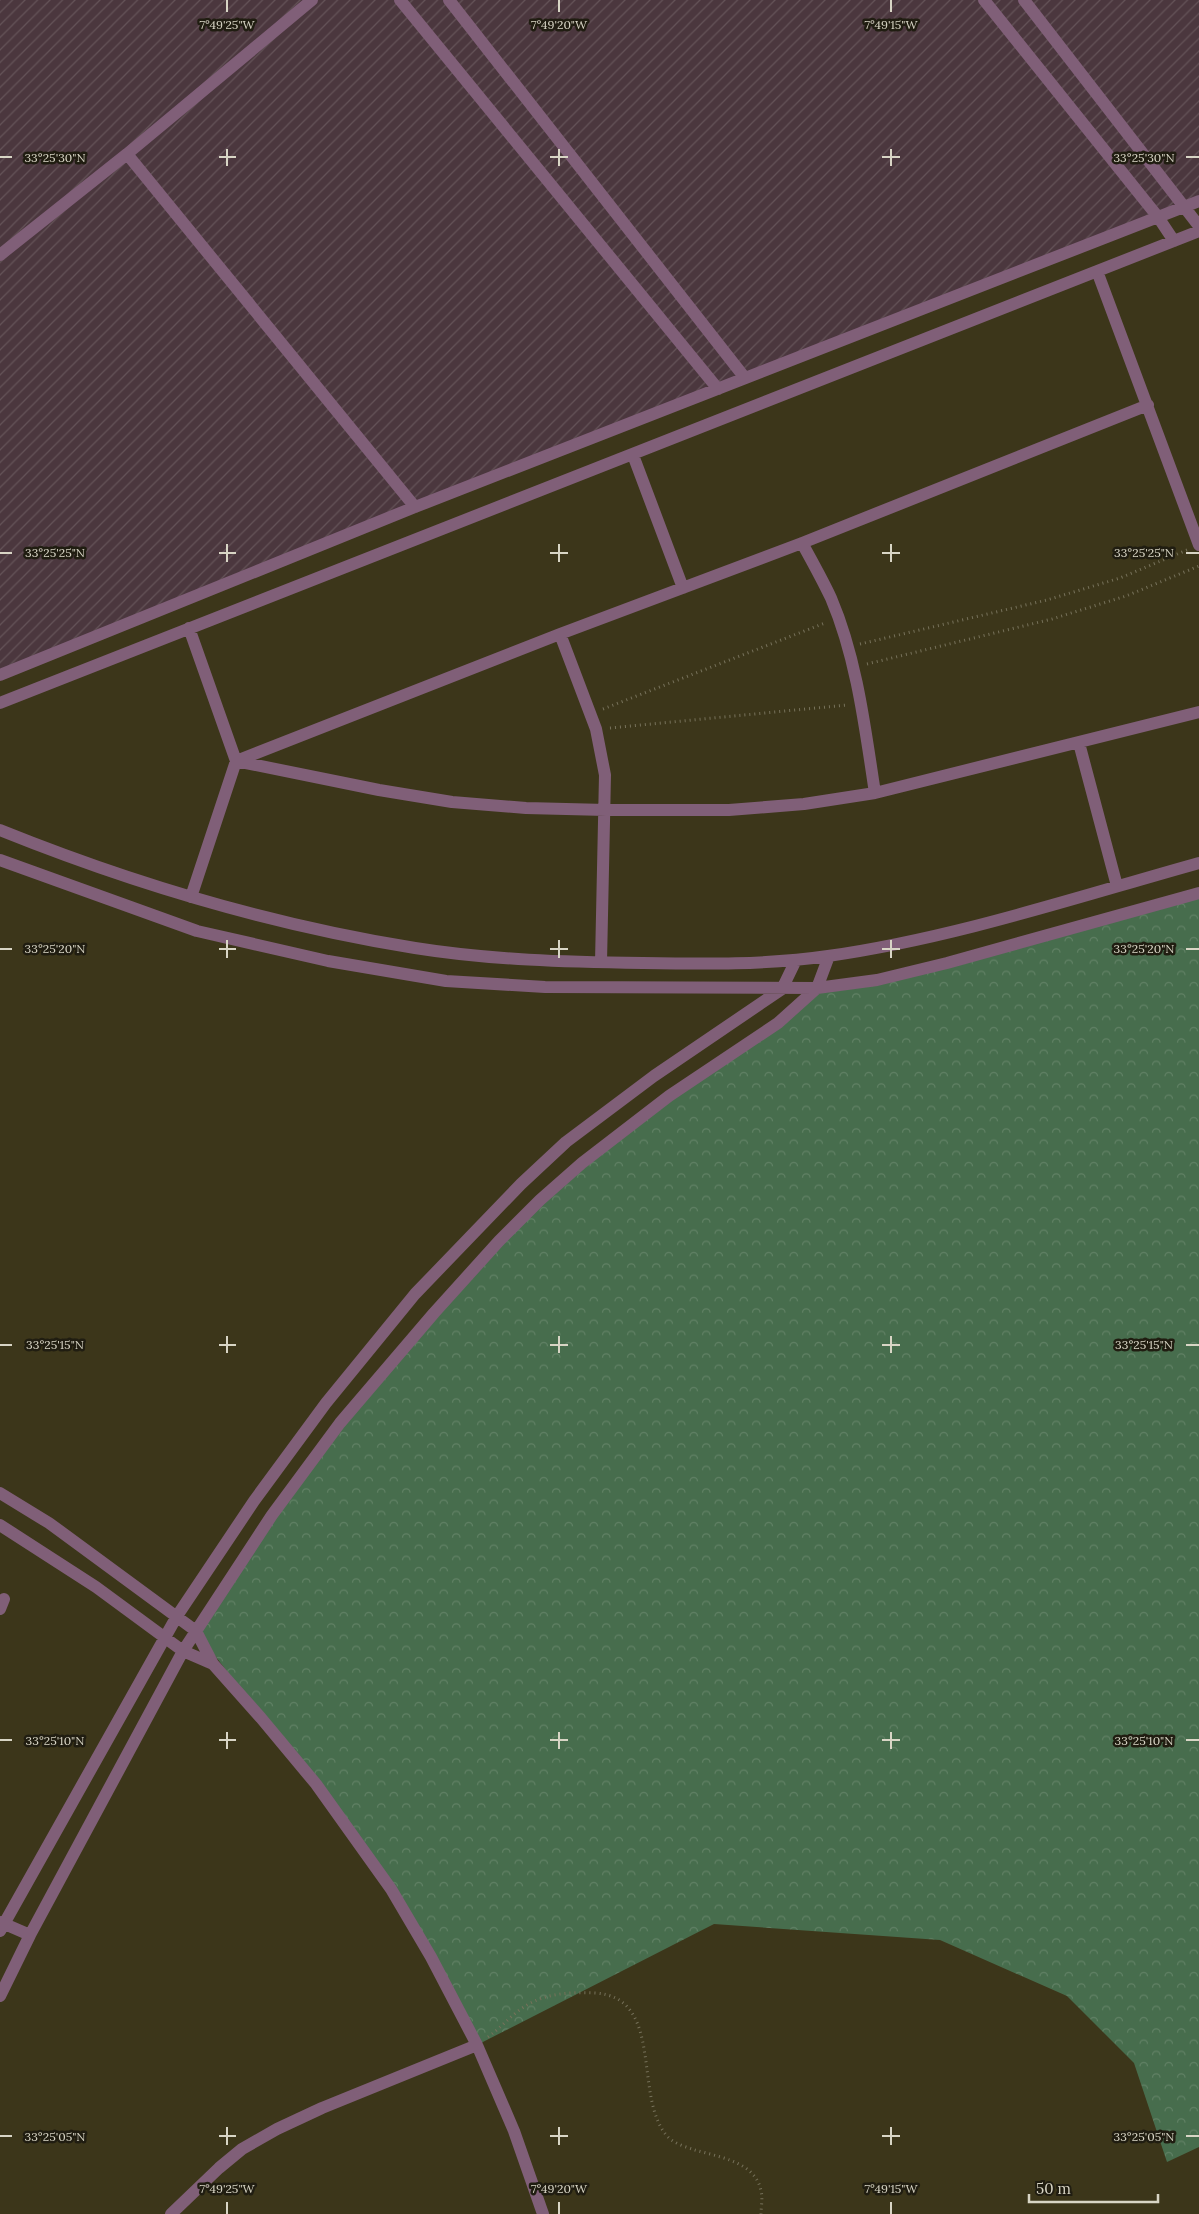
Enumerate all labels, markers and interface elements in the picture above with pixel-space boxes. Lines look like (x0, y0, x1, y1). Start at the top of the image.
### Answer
text: 7°49'25"W (199, 17, 256, 32)
text: 7°49'20"W (531, 17, 588, 32)
text: 7°49'15"W (865, 17, 919, 32)
text: 33°25'30"N (24, 150, 86, 165)
text: 33°25'30"N (1113, 150, 1175, 165)
text: 33°25'25"N (25, 545, 85, 560)
text: 33°25'25"N (1114, 545, 1174, 560)
text: 33°25'20"N (25, 941, 85, 956)
text: 33°25'20"N (1114, 941, 1174, 956)
text: 33°25'15"N (26, 1337, 84, 1352)
text: 33°25'15"N (1115, 1337, 1173, 1352)
text: 33°25'10"N (26, 1733, 84, 1748)
text: 33°25'10"N (1115, 1733, 1173, 1748)
text: 33°25'05"N (25, 2129, 86, 2144)
text: 33°25'05"N (1114, 2129, 1175, 2144)
scale bar (1029, 2172, 1158, 2204)
text: 50 m (1036, 2179, 1071, 2198)
text: 7°49'25"W (199, 2181, 256, 2196)
text: 7°49'20"W (531, 2181, 588, 2196)
text: 7°49'15"W (865, 2181, 919, 2196)

